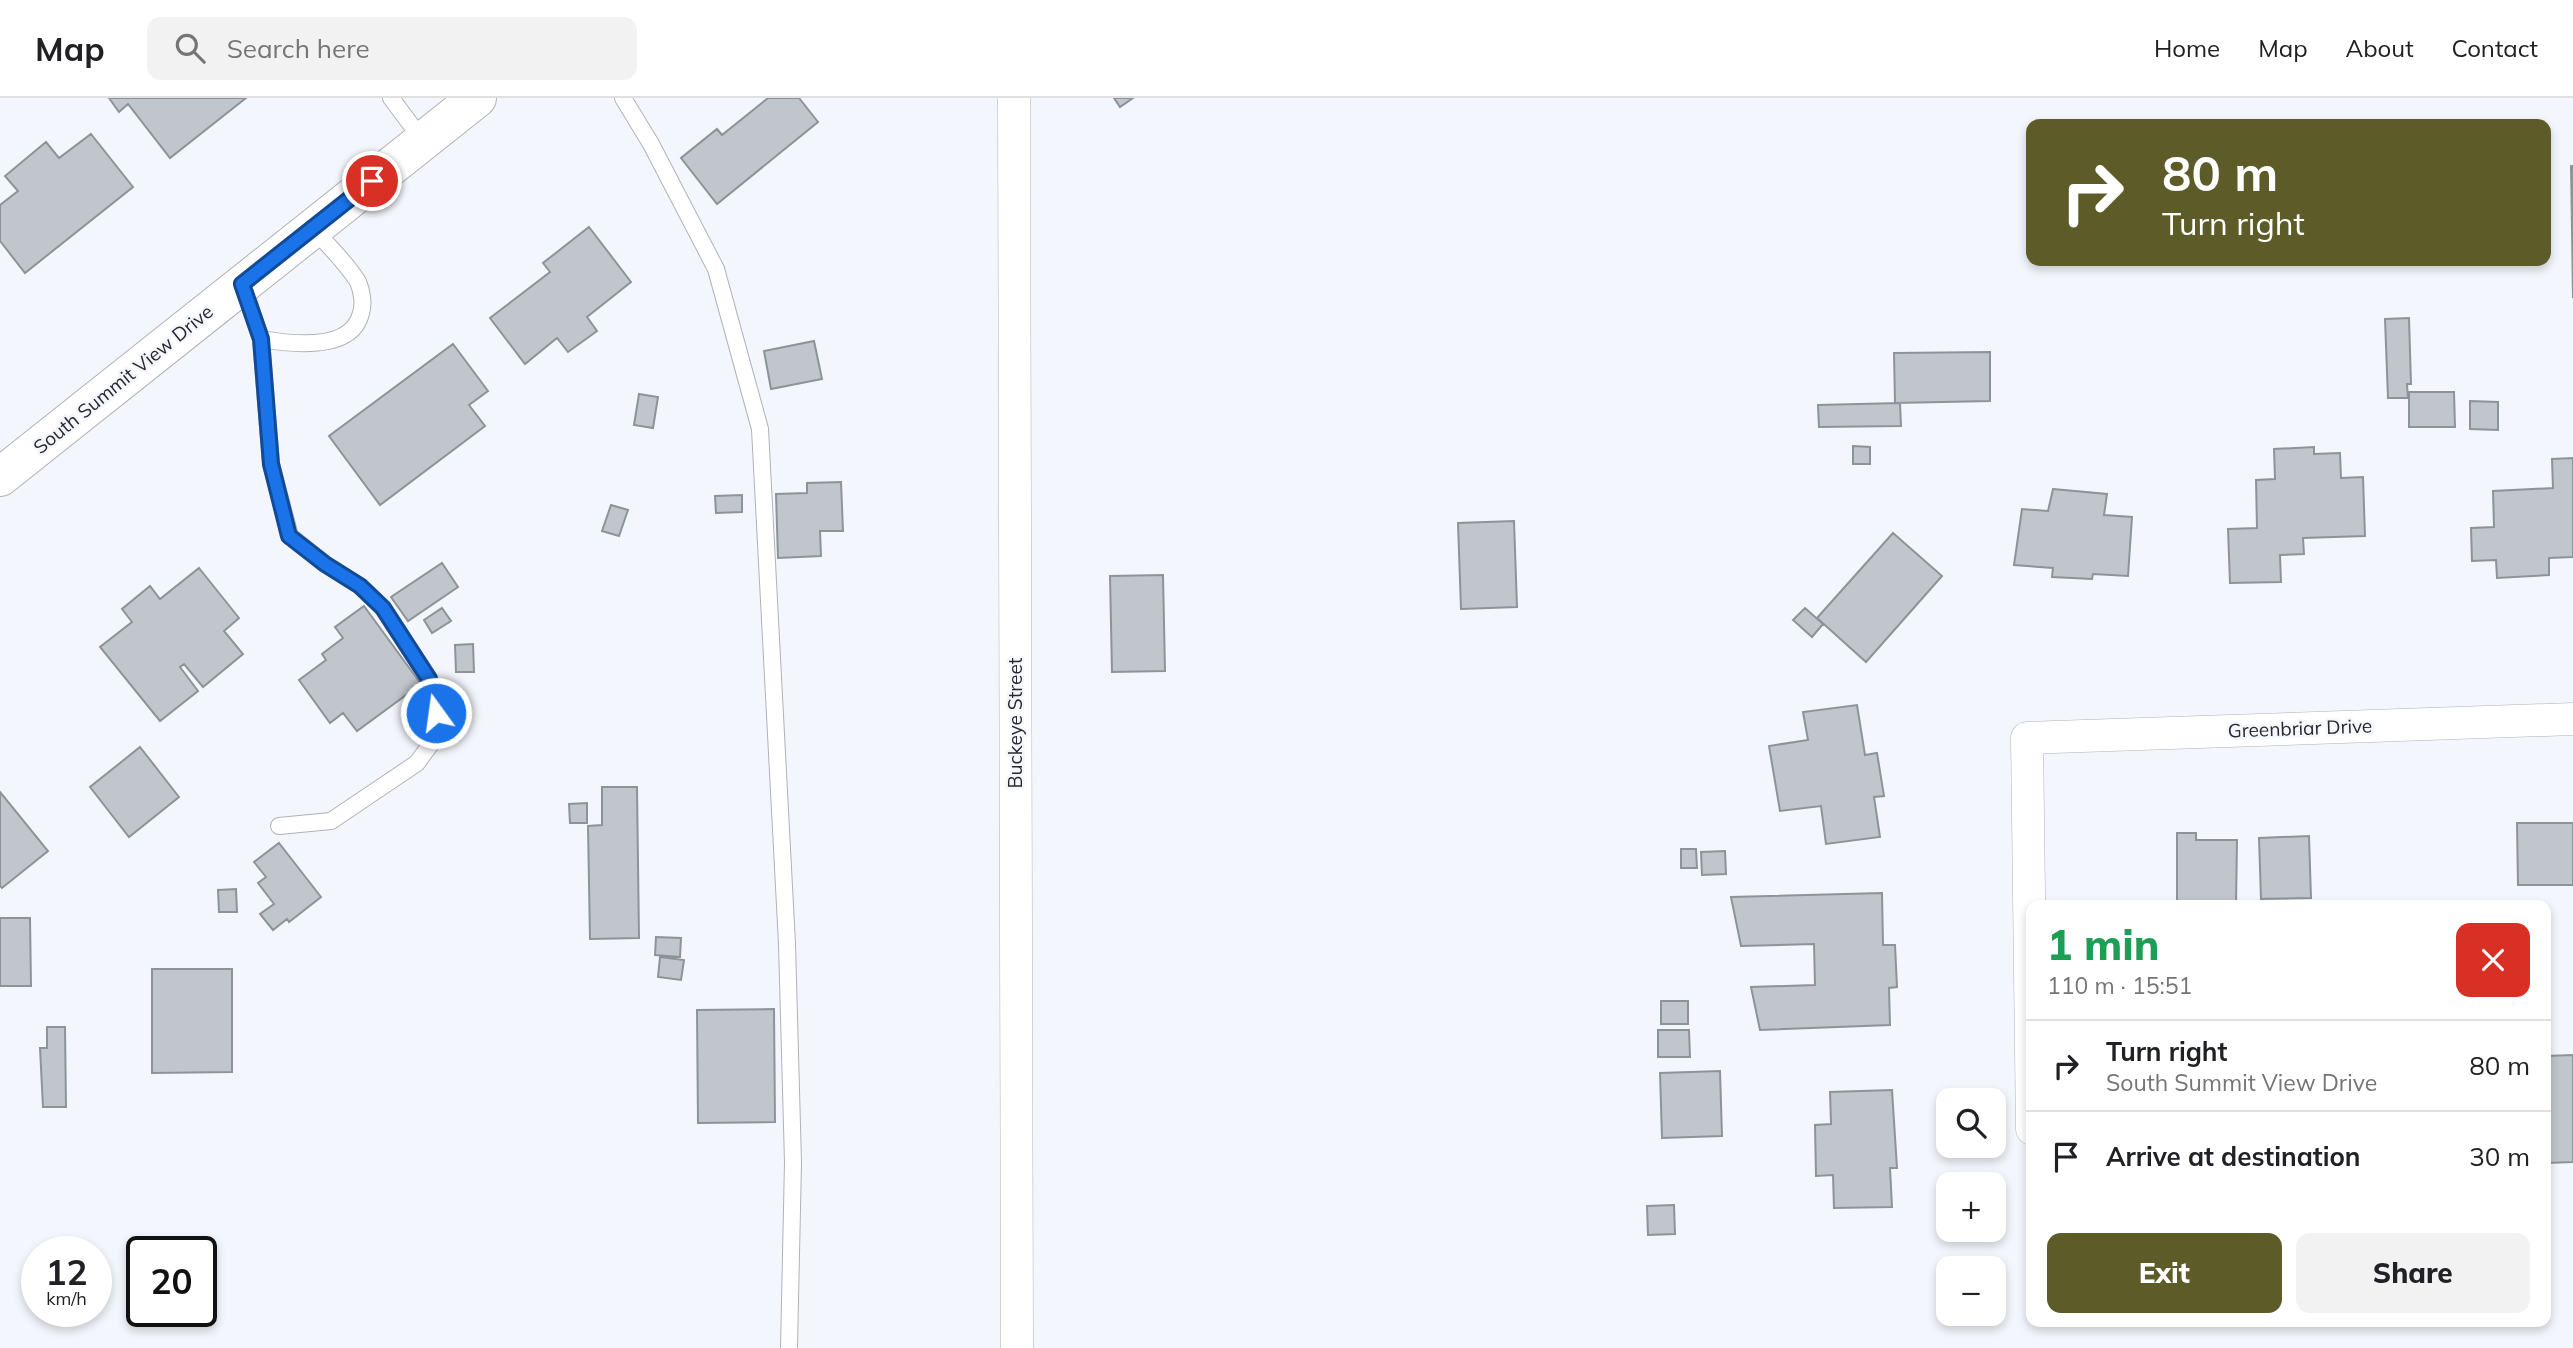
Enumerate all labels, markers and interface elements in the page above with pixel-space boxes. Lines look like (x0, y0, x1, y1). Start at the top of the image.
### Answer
search box (147, 17, 637, 80)
text: Map (35, 28, 105, 69)
icon: search (171, 29, 209, 67)
text: Search here (227, 32, 370, 65)
text: Home (2154, 33, 2220, 63)
text: Map (2258, 33, 2308, 63)
text: About (2346, 33, 2414, 63)
text: Contact (2452, 33, 2538, 63)
text: 80 m (2162, 142, 2278, 203)
icon: right (2047, 147, 2138, 238)
pin (342, 151, 402, 211)
icon: arrive (353, 162, 391, 200)
text: Turn right (2162, 203, 2305, 243)
street label: South Summit View Drive (28, 299, 218, 459)
street label: Buckeye Street (1003, 657, 1027, 788)
position arrow (399, 676, 473, 750)
street label: Greenbriar Drive (2227, 713, 2373, 743)
text: 1 min (2047, 918, 2160, 971)
button: close (2456, 923, 2530, 997)
text: 110 m · 15:51 (2047, 971, 2192, 1000)
text: Turn right (2106, 1035, 2227, 1068)
icon: right (2047, 1047, 2085, 1085)
text: 80 m (2469, 1049, 2530, 1082)
text: South Summit View Drive (2106, 1068, 2377, 1097)
map controls (1936, 1088, 2006, 1326)
button: search (1936, 1088, 2006, 1158)
icon: arrive (2047, 1138, 2085, 1176)
text: Arrive at destination (2106, 1140, 2361, 1173)
text: 30 m (2469, 1140, 2530, 1173)
button: + (1936, 1172, 2006, 1242)
button: Exit (2047, 1233, 2282, 1313)
button: Share (2296, 1233, 2530, 1313)
speed limit sign: 20 (126, 1236, 217, 1327)
text: 12 (45, 1250, 88, 1294)
button: − (1936, 1256, 2006, 1326)
text: km/h (46, 1287, 87, 1310)

